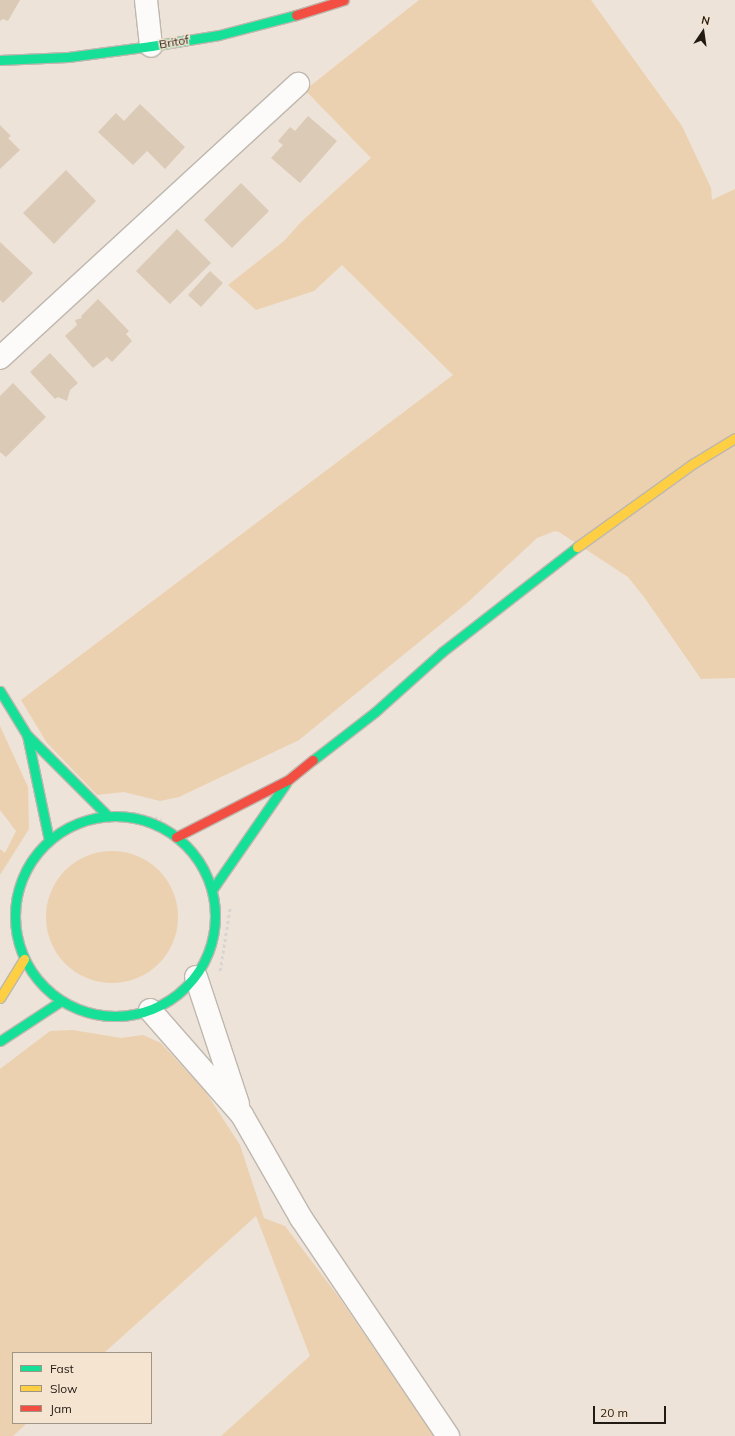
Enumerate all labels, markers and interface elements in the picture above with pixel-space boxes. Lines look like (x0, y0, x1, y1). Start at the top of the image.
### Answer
north arrow (683, 12, 723, 52)
text: N (700, 13, 711, 28)
street label: Britof (158, 32, 190, 52)
legend (12, 1352, 152, 1424)
text: Fast (50, 1361, 74, 1376)
text: Slow (50, 1381, 78, 1396)
scale bar (595, 1398, 668, 1424)
text: Jam (50, 1401, 72, 1416)
text: 20 m (600, 1405, 628, 1420)

